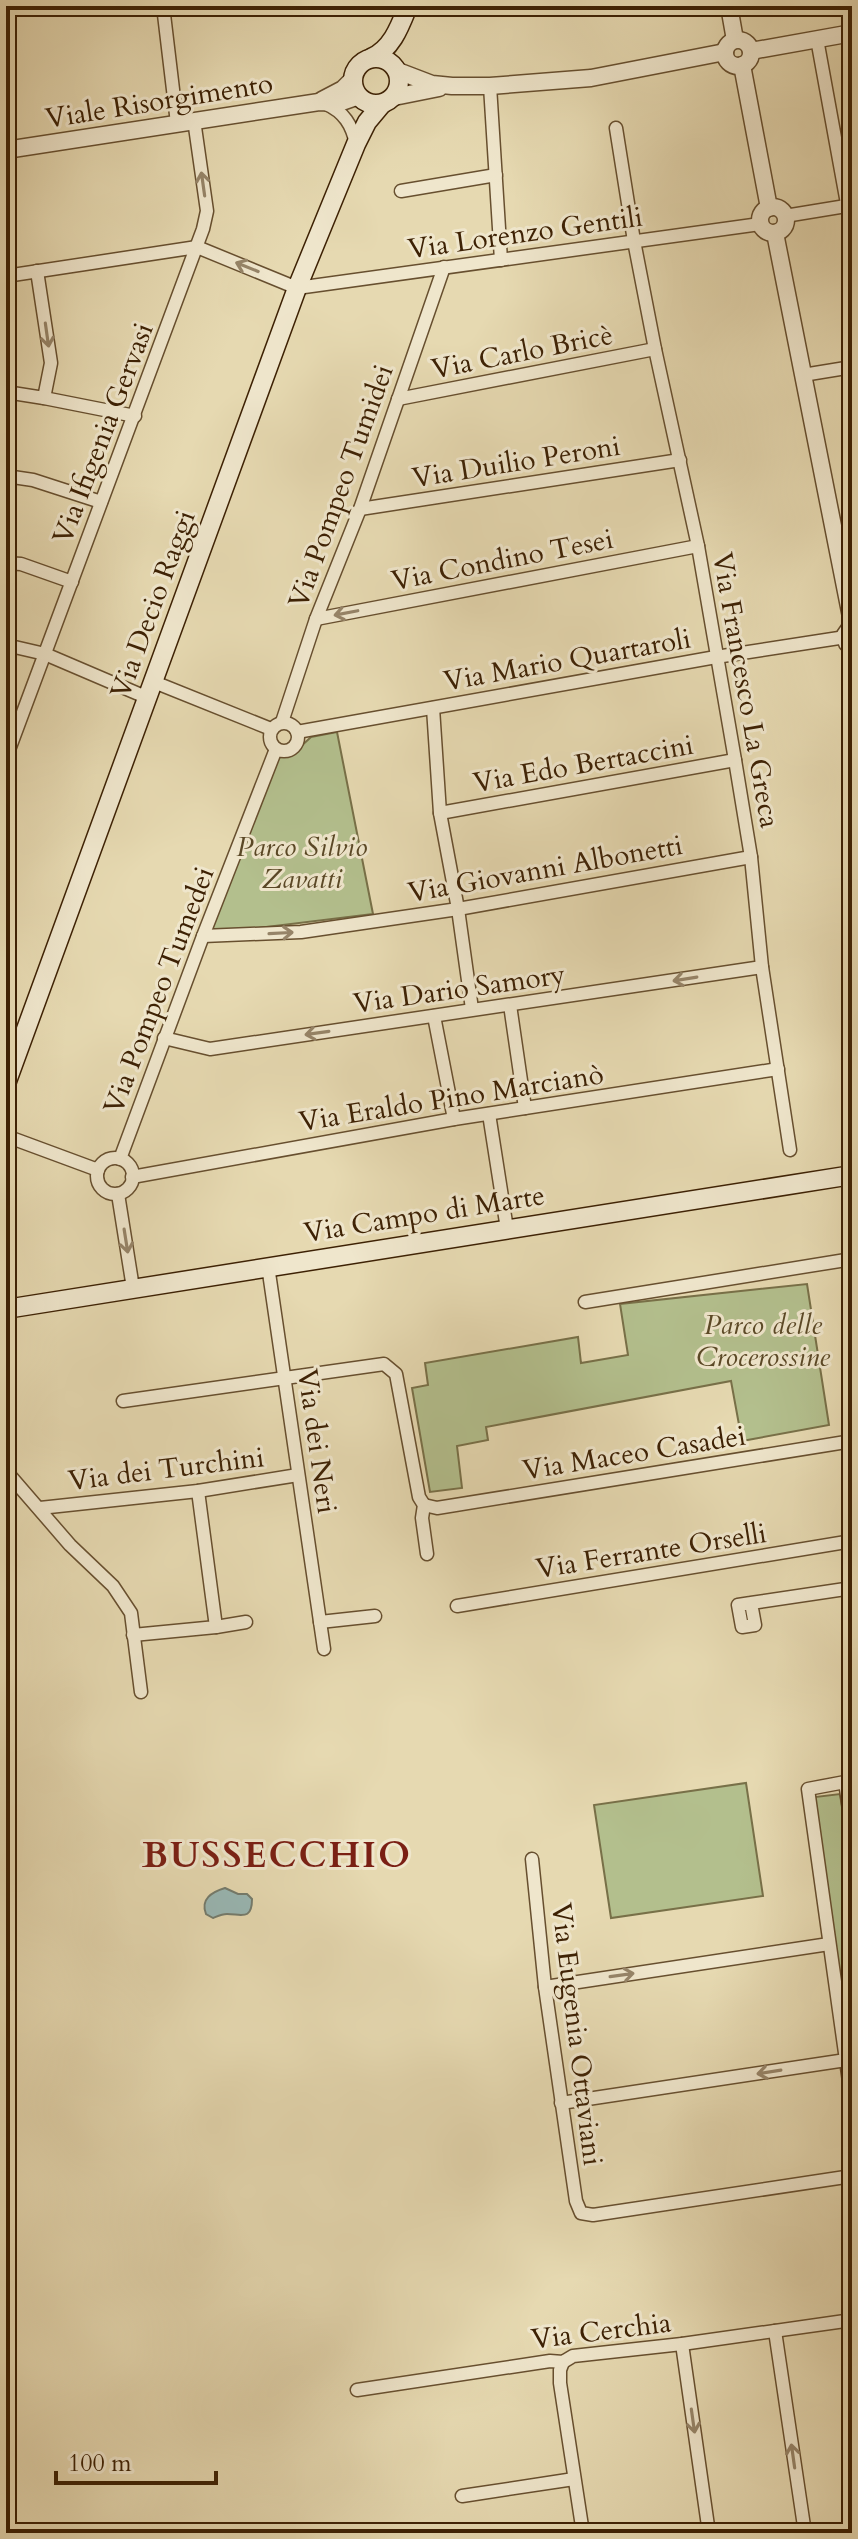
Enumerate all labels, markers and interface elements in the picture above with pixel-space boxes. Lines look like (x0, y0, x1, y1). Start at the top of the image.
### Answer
street label: Viale Risorgimento (43, 64, 276, 138)
one-way arrow (195, 172, 210, 197)
street label: Via Lorenzo Gentili (405, 198, 645, 268)
one-way arrow (235, 259, 260, 273)
street label: Via Carlo Bricè (428, 316, 616, 388)
street label: Via Ifigenia Gervasi (43, 317, 163, 549)
one-way arrow (40, 321, 55, 347)
street label: Via Pompeo Tumidei (279, 359, 403, 613)
street label: Via Duilio Peroni (409, 427, 623, 497)
street label: Via Decio Raggi (101, 505, 205, 704)
street label: Via Condino Tesei (388, 520, 616, 600)
street label: Via Francesco La Greca (703, 549, 789, 831)
one-way arrow (334, 607, 359, 622)
street label: Via Mario Quartaroli (441, 620, 694, 700)
street label: Via Edo Bertaccini (470, 726, 696, 802)
street label: Via Giovanni Albonetti (405, 826, 686, 912)
park label: Parco Silvio Zavatti (236, 828, 368, 898)
street label: Via Pompeo Tumedei (94, 861, 224, 1119)
one-way arrow (267, 925, 294, 940)
street label: Via Dario Samory (351, 955, 568, 1023)
one-way arrow (673, 972, 698, 987)
one-way arrow (305, 1026, 330, 1041)
street label: Via Eraldo Pino Marcianò (296, 1055, 606, 1141)
street label: Via Campo di Marte (301, 1176, 547, 1252)
one-way arrow (119, 1227, 134, 1253)
park label: Parco delle Crocerossine (696, 1306, 830, 1376)
street label: Via dei Neri (288, 1366, 346, 1516)
street label: Via Maceo Casadei (520, 1417, 748, 1489)
street label: Via dei Turchini (66, 1438, 266, 1500)
street label: Via Ferrante Orselli (533, 1514, 769, 1588)
district label: BUSSECCHIO (142, 1831, 412, 1880)
street label: Via Eugenia Ottaviani (542, 1901, 612, 2168)
one-way arrow (609, 1967, 634, 1982)
one-way arrow (756, 2065, 782, 2080)
street label: Via Cerchia (529, 2304, 673, 2358)
one-way arrow (686, 2408, 701, 2433)
scale bar (56, 2435, 216, 2485)
one-way arrow (785, 2444, 800, 2469)
text: 100 m (68, 2447, 132, 2480)

